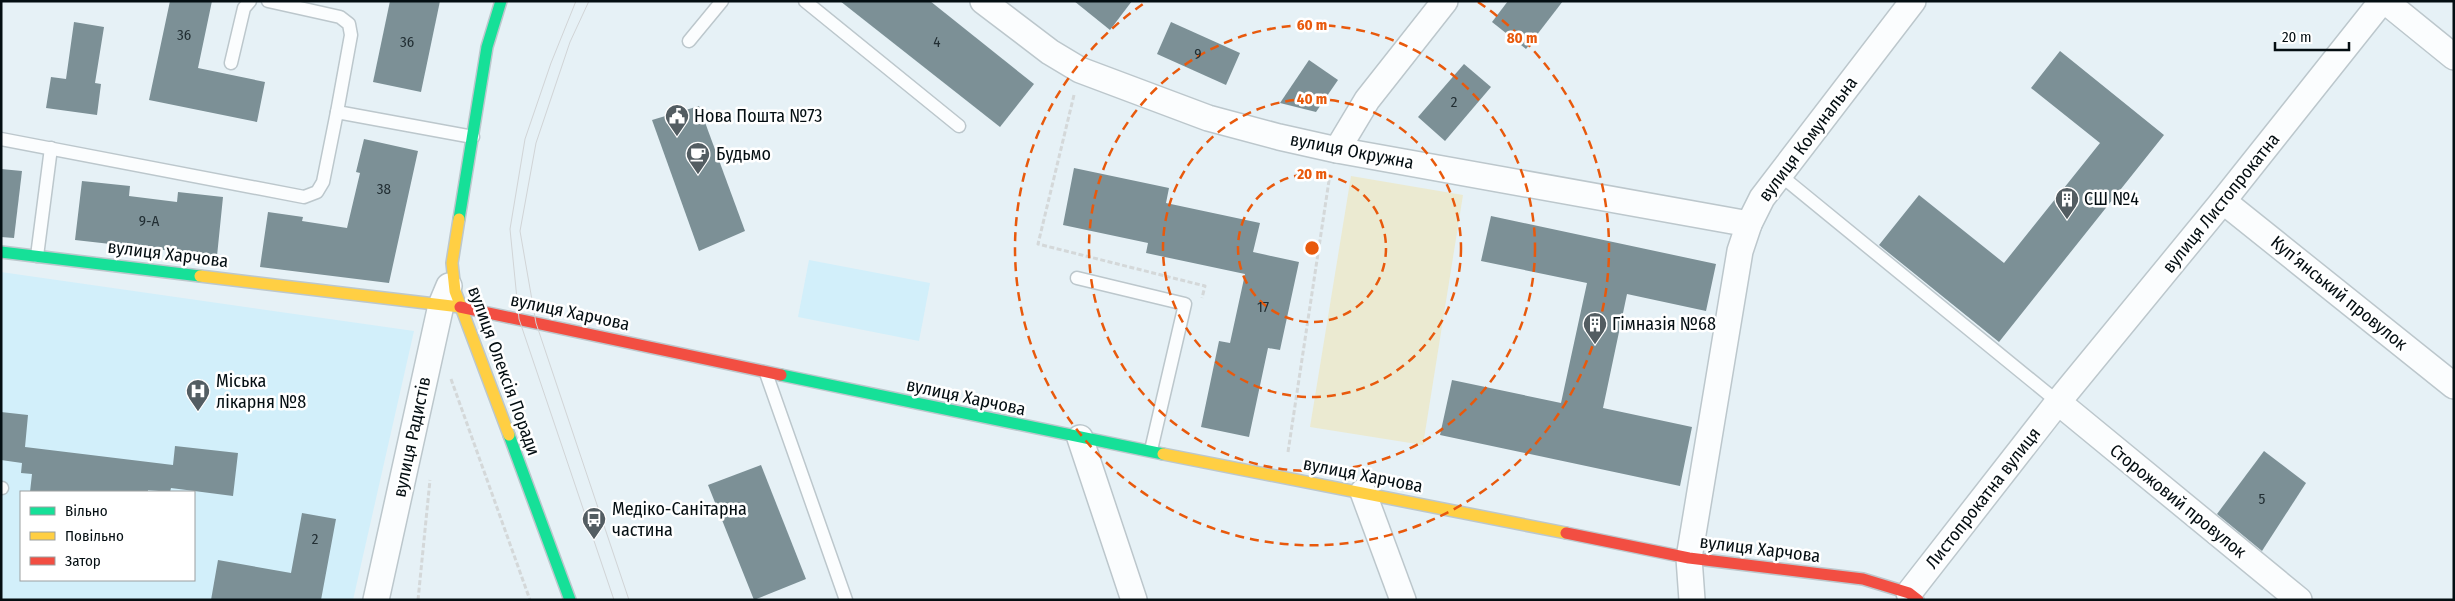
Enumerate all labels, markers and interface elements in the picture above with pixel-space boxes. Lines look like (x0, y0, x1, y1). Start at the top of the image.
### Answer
text: 60 m (1297, 16, 1327, 34)
scale bar (2275, 20, 2349, 52)
house number: 36 (177, 26, 191, 44)
text: 20 m (2282, 28, 2312, 46)
text: 80 m (1507, 29, 1537, 47)
house number: 36 (400, 33, 414, 51)
house number: 4 (933, 33, 941, 51)
house number: 9 (1194, 45, 1202, 63)
street label: вулиця Комунальна (1754, 72, 1862, 206)
text: 40 m (1297, 90, 1327, 108)
house number: 2 (1451, 93, 1458, 111)
public building icon: Нова Пошта №73 (664, 103, 690, 137)
place label: Нова Пошта №73 (694, 105, 822, 127)
street label: вулиця Окружна (1288, 128, 1416, 174)
street label: вулиця Листопрокатна (2158, 129, 2284, 277)
cafe icon: Будьмо (685, 141, 711, 175)
place label: Будьмо (716, 143, 771, 165)
text: 20 m (1296, 165, 1327, 183)
house number: 38 (377, 180, 391, 198)
building icon: СШ №4 (2054, 186, 2080, 220)
place label: СШ №4 (2084, 188, 2139, 210)
house number: 9-А (139, 212, 159, 230)
street label: Куп’янський провулок (2266, 231, 2412, 355)
street label: вулиця Харчова (106, 236, 230, 272)
centre of rings (1303, 239, 1321, 257)
street label: вулиця Олексія Поради (463, 283, 545, 459)
street label: вулиця Харчова (508, 289, 632, 335)
house number: 17 (1257, 298, 1269, 316)
building icon: Гімназія №68 (1582, 311, 1608, 345)
place label: Гімназія №68 (1612, 313, 1716, 335)
place label: Міська лікарня №8 (216, 370, 306, 413)
street label: вулиця Харчова (904, 374, 1028, 420)
street label: вулиця Радистів (388, 375, 436, 499)
hospital icon: Міська лікарня №8 (185, 378, 211, 412)
street label: Листопрокатна вулиця (1921, 423, 2045, 573)
street label: Сторожовий провулок (2105, 439, 2251, 563)
street label: вулиця Харчова (1301, 453, 1425, 497)
house number: 5 (2259, 490, 2266, 508)
legend (20, 491, 195, 581)
place label: Медіко-Санітарна частина (612, 498, 747, 541)
text: Вільно (65, 502, 108, 520)
bus stop icon: Медіко-Санітарна частина (581, 506, 607, 540)
text: Повільно (65, 527, 124, 545)
house number: 2 (312, 530, 319, 548)
street label: вулиця Харчова (1698, 531, 1822, 567)
text: Затор (65, 552, 101, 570)

